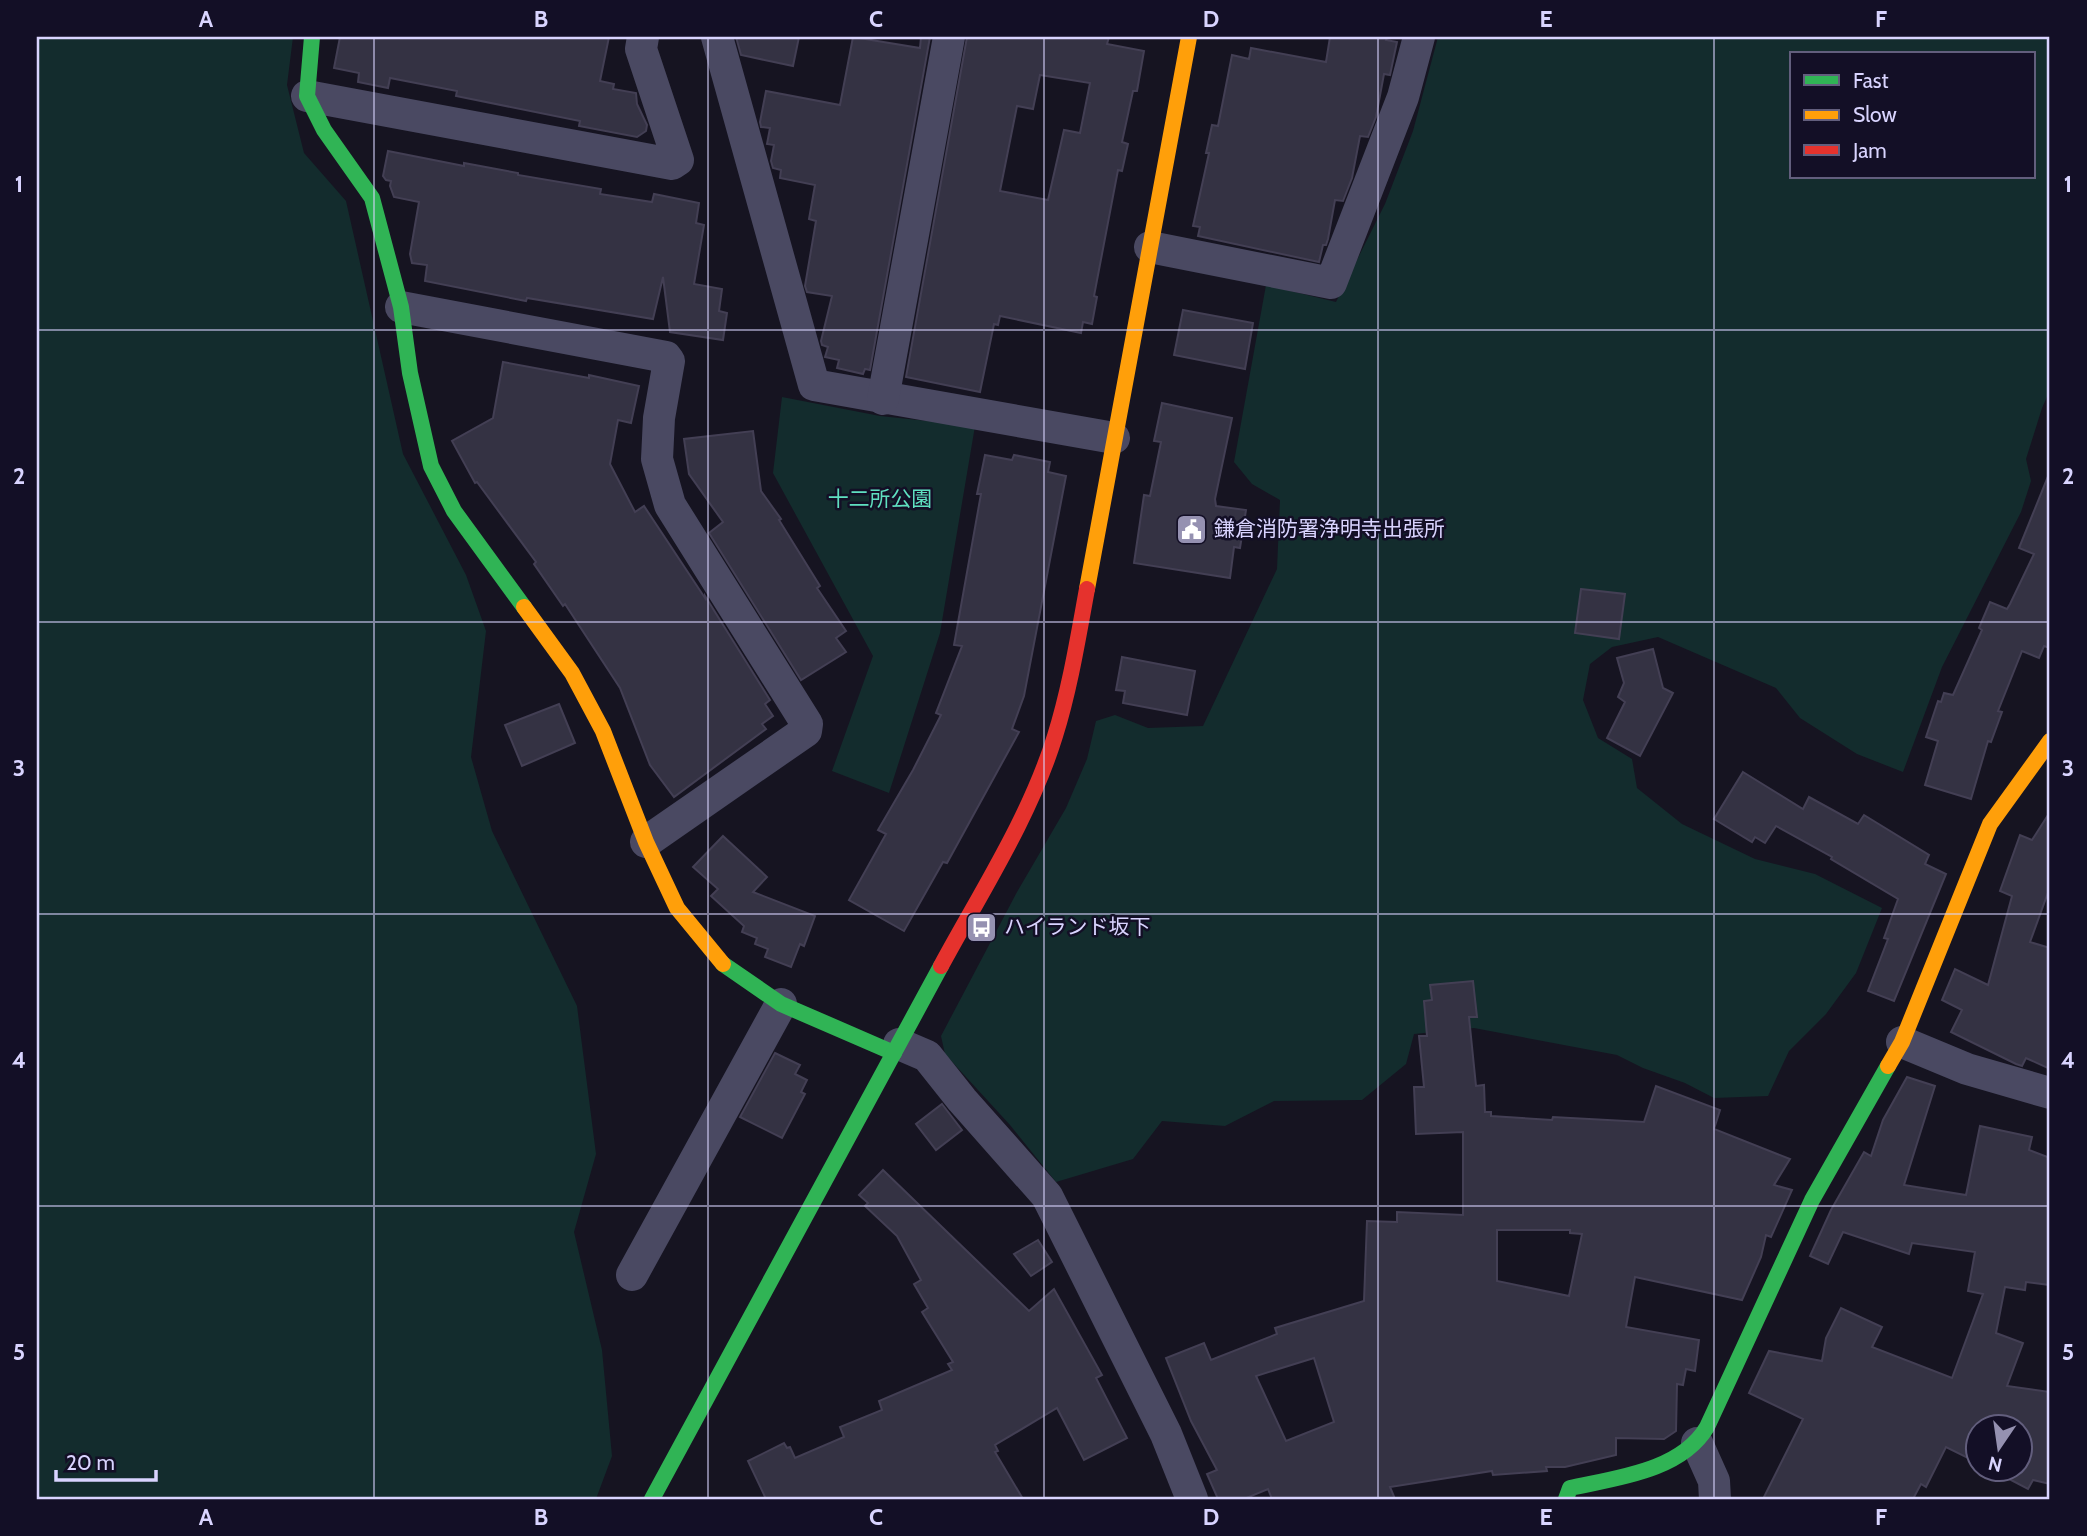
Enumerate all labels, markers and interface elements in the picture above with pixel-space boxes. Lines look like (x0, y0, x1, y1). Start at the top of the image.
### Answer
text: A (199, 5, 214, 33)
text: B (534, 5, 548, 33)
text: C (869, 5, 883, 33)
text: D (1203, 5, 1219, 33)
text: E (1539, 5, 1553, 33)
text: F (1875, 5, 1887, 33)
legend (1790, 52, 2035, 178)
text: Fast (1853, 68, 1889, 93)
text: Slow (1853, 102, 1897, 127)
text: Jam (1852, 138, 1887, 163)
text: 1 (15, 170, 23, 198)
text: 1 (2064, 170, 2072, 198)
text: 2 (13, 462, 25, 490)
text: 2 (2062, 462, 2074, 490)
park label: 十二所公園 (828, 486, 933, 511)
public building icon: 鎌倉消防署浄明寺出張所 (1174, 512, 1208, 546)
place label: 鎌倉消防署浄明寺出張所 (1214, 516, 1445, 541)
text: 3 (13, 754, 25, 782)
text: 3 (2062, 754, 2074, 782)
bus stop icon: ハイランド坂下 (964, 910, 998, 944)
place label: ハイランド坂下 (1004, 914, 1151, 939)
text: 4 (12, 1046, 26, 1074)
text: 4 (2061, 1046, 2075, 1074)
text: 5 (13, 1338, 25, 1366)
text: 5 (2062, 1338, 2074, 1366)
north arrow (1965, 1414, 2035, 1484)
scale bar (56, 1438, 156, 1482)
text: 20 m (66, 1450, 115, 1475)
text: N (1986, 1451, 2004, 1477)
text: A (199, 1503, 214, 1531)
text: B (534, 1503, 548, 1531)
text: C (869, 1503, 883, 1531)
text: D (1203, 1503, 1219, 1531)
text: E (1539, 1503, 1553, 1531)
text: F (1875, 1503, 1887, 1531)

